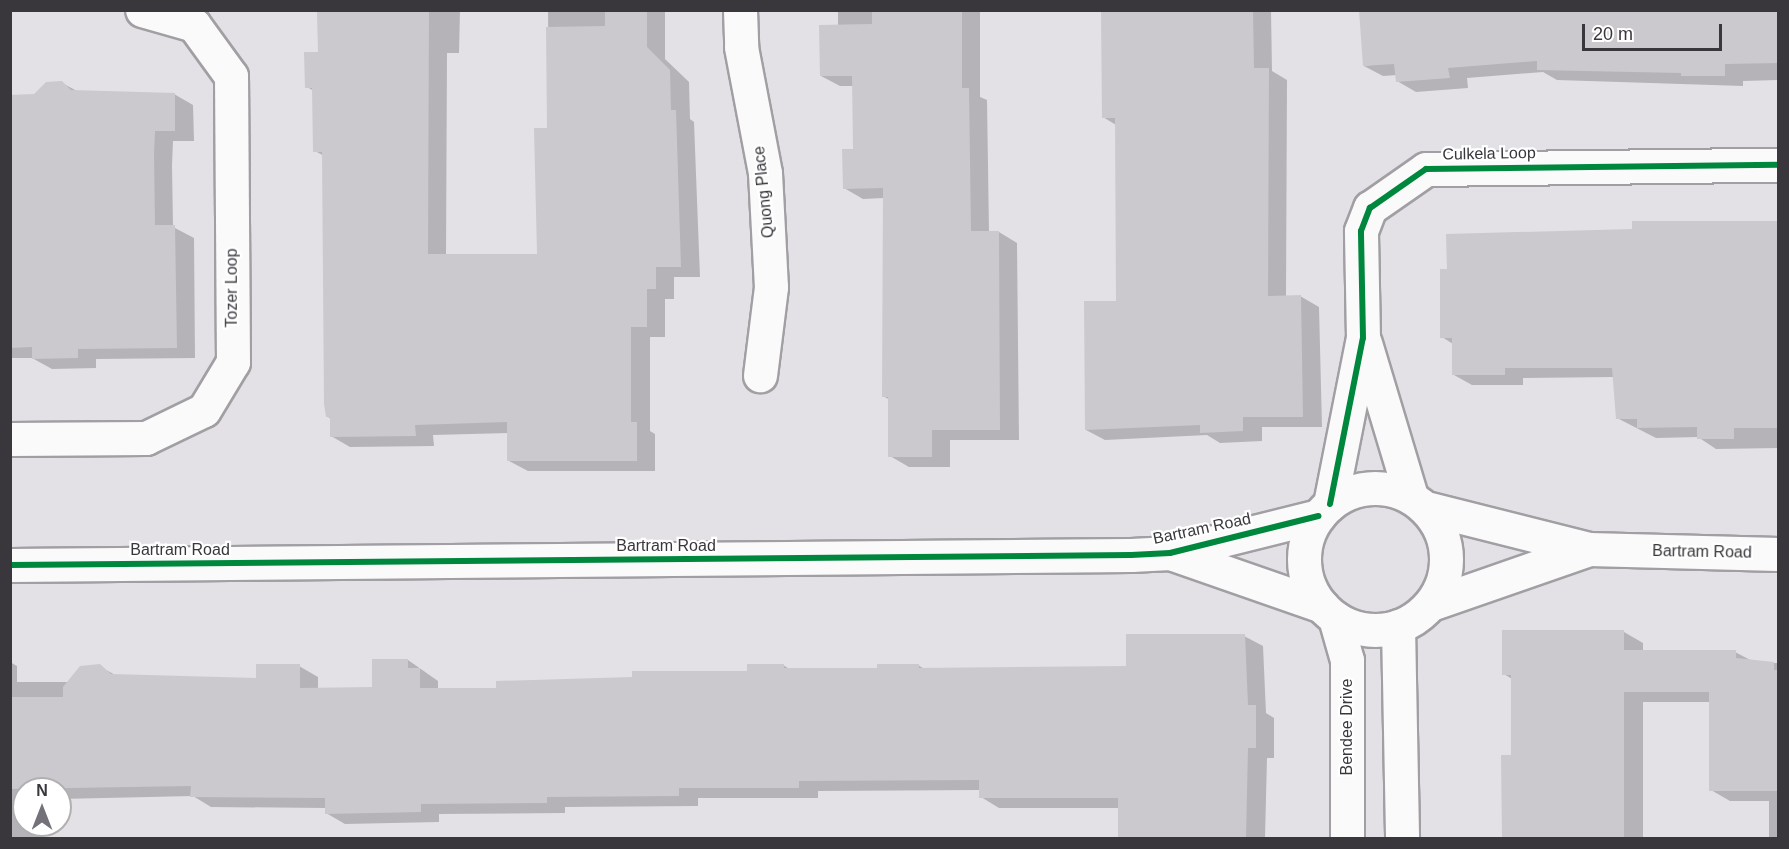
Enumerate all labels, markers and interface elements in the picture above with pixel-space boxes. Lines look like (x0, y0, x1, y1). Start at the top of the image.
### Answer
scale bar (1585, 12, 1724, 50)
text: 20 m (1593, 24, 1633, 44)
street label: Culkela Loop (1442, 144, 1536, 164)
street label: Quong Place (750, 145, 778, 239)
street label: Tozer Loop (222, 248, 242, 328)
street label: Bartram Road (1151, 509, 1253, 549)
street label: Bartram Road (616, 536, 716, 556)
street label: Bartram Road (130, 540, 230, 560)
street label: Bartram Road (1652, 542, 1752, 562)
street label: Bendee Drive (1337, 679, 1357, 775)
north arrow (12, 777, 72, 837)
text: N (36, 782, 48, 799)

